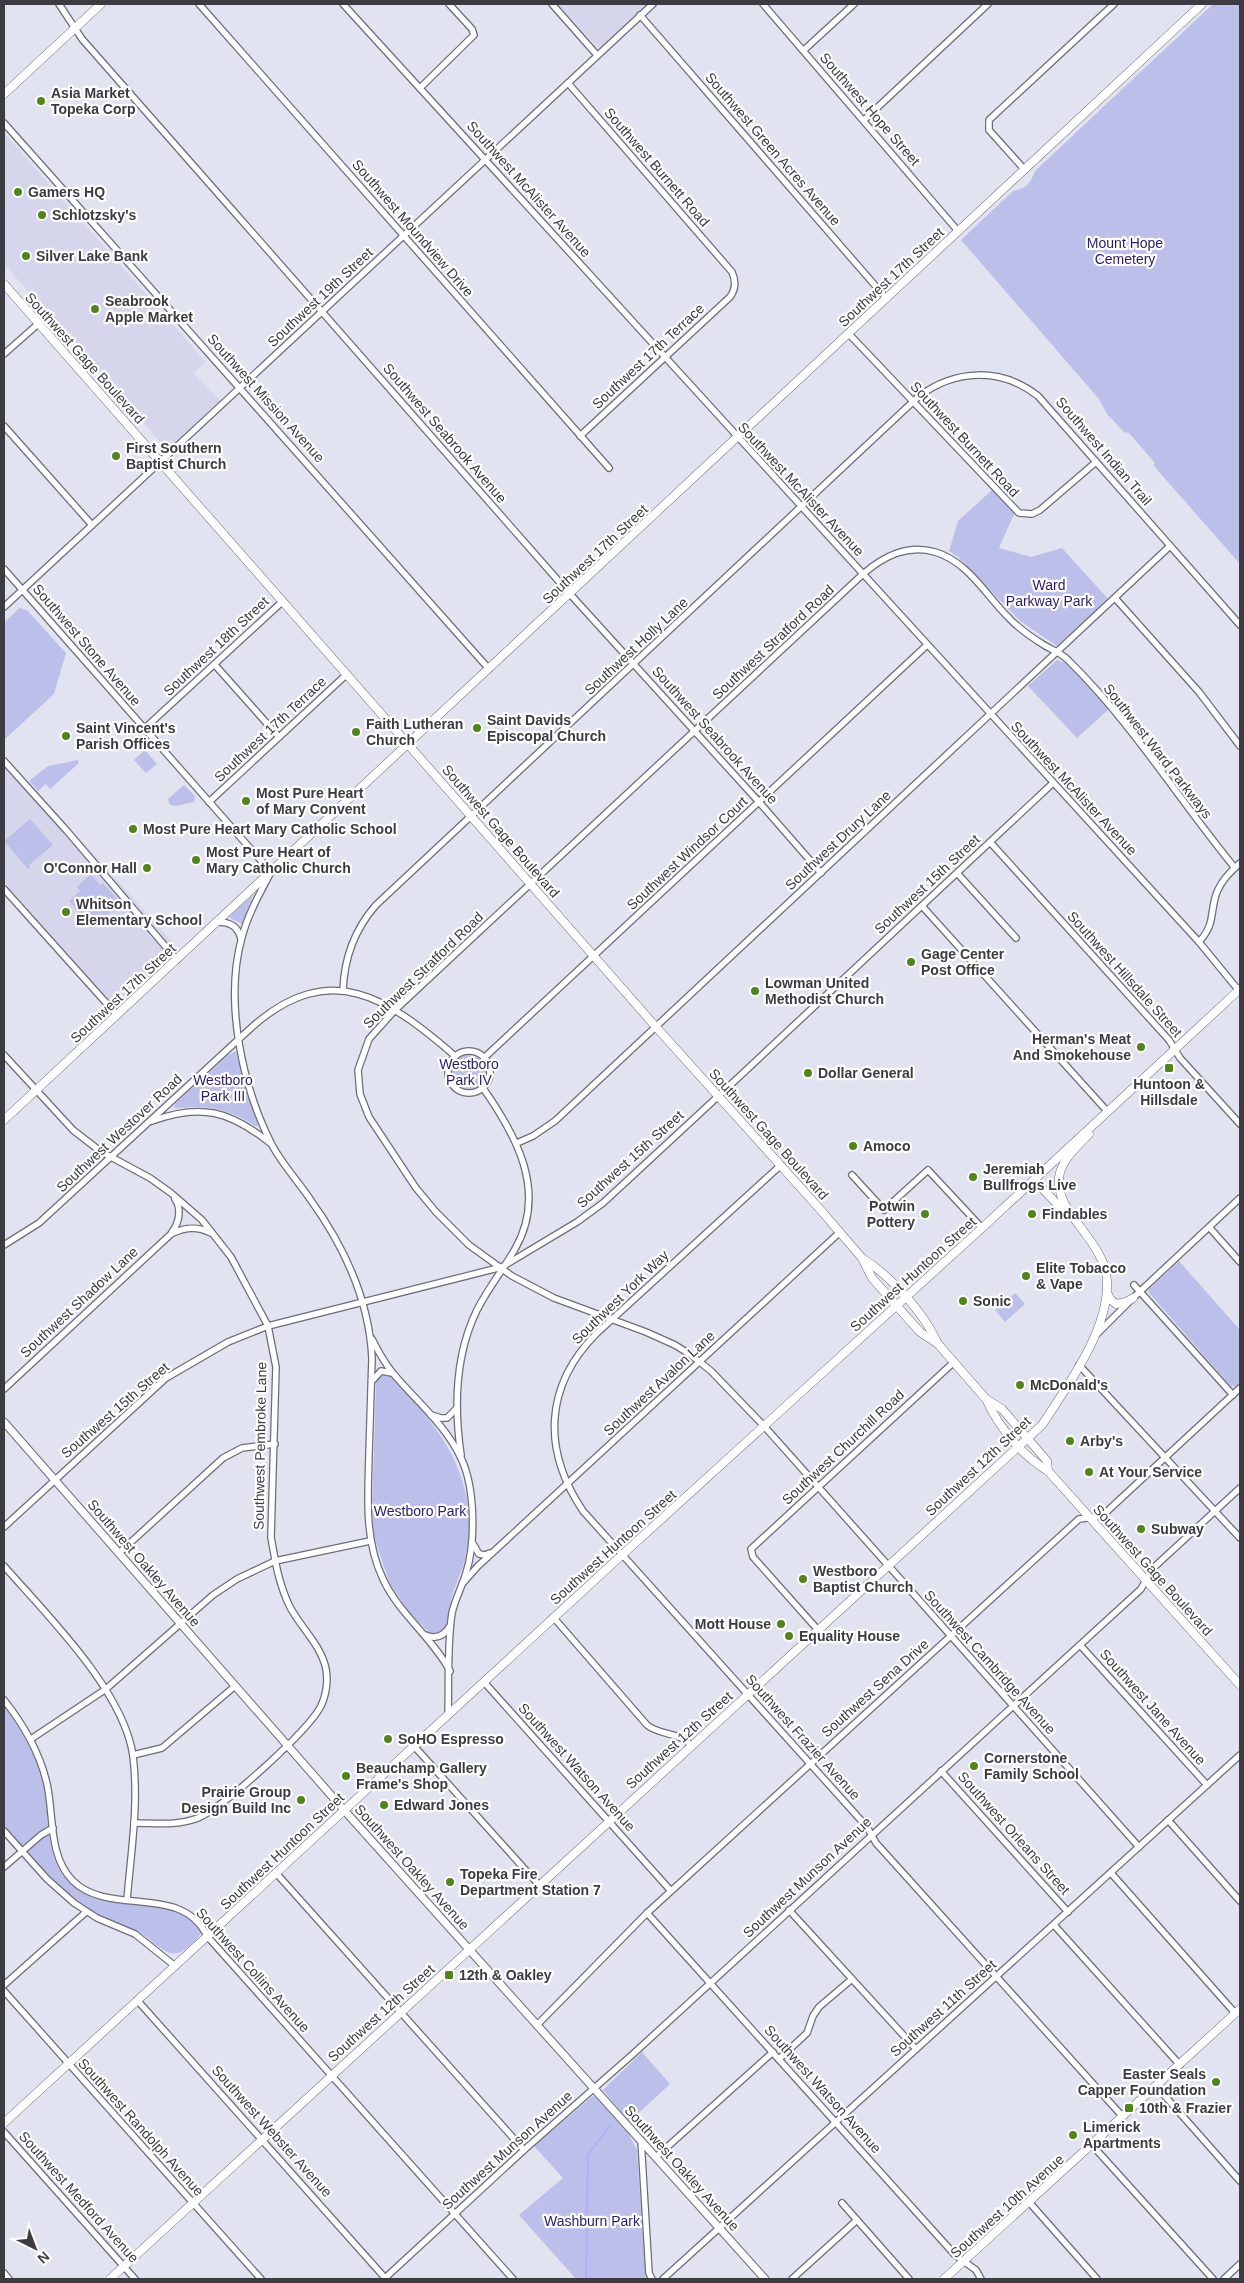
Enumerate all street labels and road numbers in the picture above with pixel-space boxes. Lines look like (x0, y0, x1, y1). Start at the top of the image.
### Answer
street label: Southwest Hope Street (817, 49, 923, 169)
street label: Southwest Green Acres Avenue (702, 69, 844, 229)
street label: Southwest Burnett Road (601, 104, 713, 230)
street label: Southwest McAlister Avenue (464, 118, 594, 260)
street label: Southwest Moundview Drive (349, 156, 477, 300)
street label: Southwest 17th Street (835, 224, 947, 330)
street label: Southwest 19th Street (264, 244, 376, 350)
street label: Southwest Gage Boulevard (22, 289, 148, 427)
street label: Southwest 17th Terrace (589, 300, 707, 412)
street label: Southwest Mission Avenue (204, 331, 328, 466)
street label: Southwest Seabrook Avenue (380, 360, 510, 506)
street label: Southwest Burnett Road (907, 378, 1023, 500)
street label: Southwest Indian Trail (1053, 394, 1155, 508)
street label: Southwest McAlister Avenue (735, 419, 867, 559)
street label: Southwest 17th Street (539, 501, 651, 607)
street label: Southwest Stone Avenue (30, 581, 144, 709)
street label: Southwest Stratford Road (709, 581, 837, 703)
street label: Southwest 18th Street (160, 593, 272, 699)
street label: Southwest Holly Lane (581, 594, 691, 698)
street label: Southwest Seabrook Avenue (649, 663, 781, 807)
street label: Southwest 17th Terrace (211, 673, 329, 785)
street label: Southwest Ward Parkways (1100, 680, 1216, 822)
street label: Southwest McAlister Avenue (1008, 718, 1140, 858)
street label: Southwest Gage Boulevard (439, 761, 563, 901)
street label: Southwest Drury Lane (782, 787, 894, 893)
street label: Southwest Windsor Court (623, 793, 751, 913)
street label: Southwest 15th Street (871, 831, 983, 937)
street label: Southwest Hillsdale Street (1064, 908, 1186, 1040)
street label: Southwest Stratford Road (360, 909, 486, 1031)
street label: Southwest 17th Street (67, 940, 179, 1046)
street label: Southwest Gage Boulevard (706, 1065, 832, 1203)
street label: Southwest Westover Road (53, 1071, 185, 1195)
street label: Southwest 15th Street (573, 1107, 687, 1211)
street label: Southwest Huntoon Street (847, 1213, 979, 1335)
street label: Southwest Shadow Lane (17, 1243, 141, 1361)
street label: Southwest York Way (568, 1247, 672, 1347)
street label: Southwest Avalon Lane (600, 1327, 718, 1439)
street label: Southwest 15th Street (58, 1359, 172, 1461)
street label: Southwest Pembroke Lane (251, 1362, 269, 1530)
street label: Southwest Churchill Road (779, 1386, 907, 1508)
street label: Southwest 12th Street (922, 1413, 1034, 1519)
street label: Southwest Huntoon Street (547, 1486, 679, 1608)
street label: Southwest Oakley Avenue (84, 1496, 204, 1630)
street label: Southwest Gage Boulevard (1090, 1501, 1216, 1639)
street label: Southwest Cambridge Avenue (921, 1587, 1059, 1737)
street label: Southwest Sena Drive (818, 1636, 932, 1740)
street label: Southwest Jane Avenue (1097, 1646, 1209, 1768)
street label: Southwest Frazier Avenue (742, 1671, 864, 1803)
street label: Southwest 12th Street (622, 1688, 736, 1792)
street label: Southwest Watson Avenue (515, 1700, 639, 1834)
street label: Southwest Orleans Street (955, 1768, 1073, 1898)
street label: Southwest Huntoon Street (217, 1789, 347, 1913)
street label: Southwest Oakley Avenue (351, 1801, 473, 1933)
street label: Southwest Munson Avenue (740, 1813, 875, 1941)
street label: Southwest Collins Avenue (193, 1905, 313, 2036)
street label: Southwest 11th Street (887, 1956, 999, 2060)
street label: Southwest 12th Street (324, 1961, 438, 2065)
street label: Southwest Watson Avenue (761, 2022, 885, 2156)
street label: Southwest Randolph Avenue (75, 2055, 207, 2199)
street label: Southwest Webster Avenue (209, 2062, 335, 2200)
street label: Southwest Munson Avenue (439, 2087, 575, 2213)
street label: Southwest Oakley Avenue (621, 2102, 743, 2234)
street label: Southwest Medford Avenue (16, 2128, 142, 2266)
street label: Southwest 10th Avenue (947, 2151, 1067, 2261)

